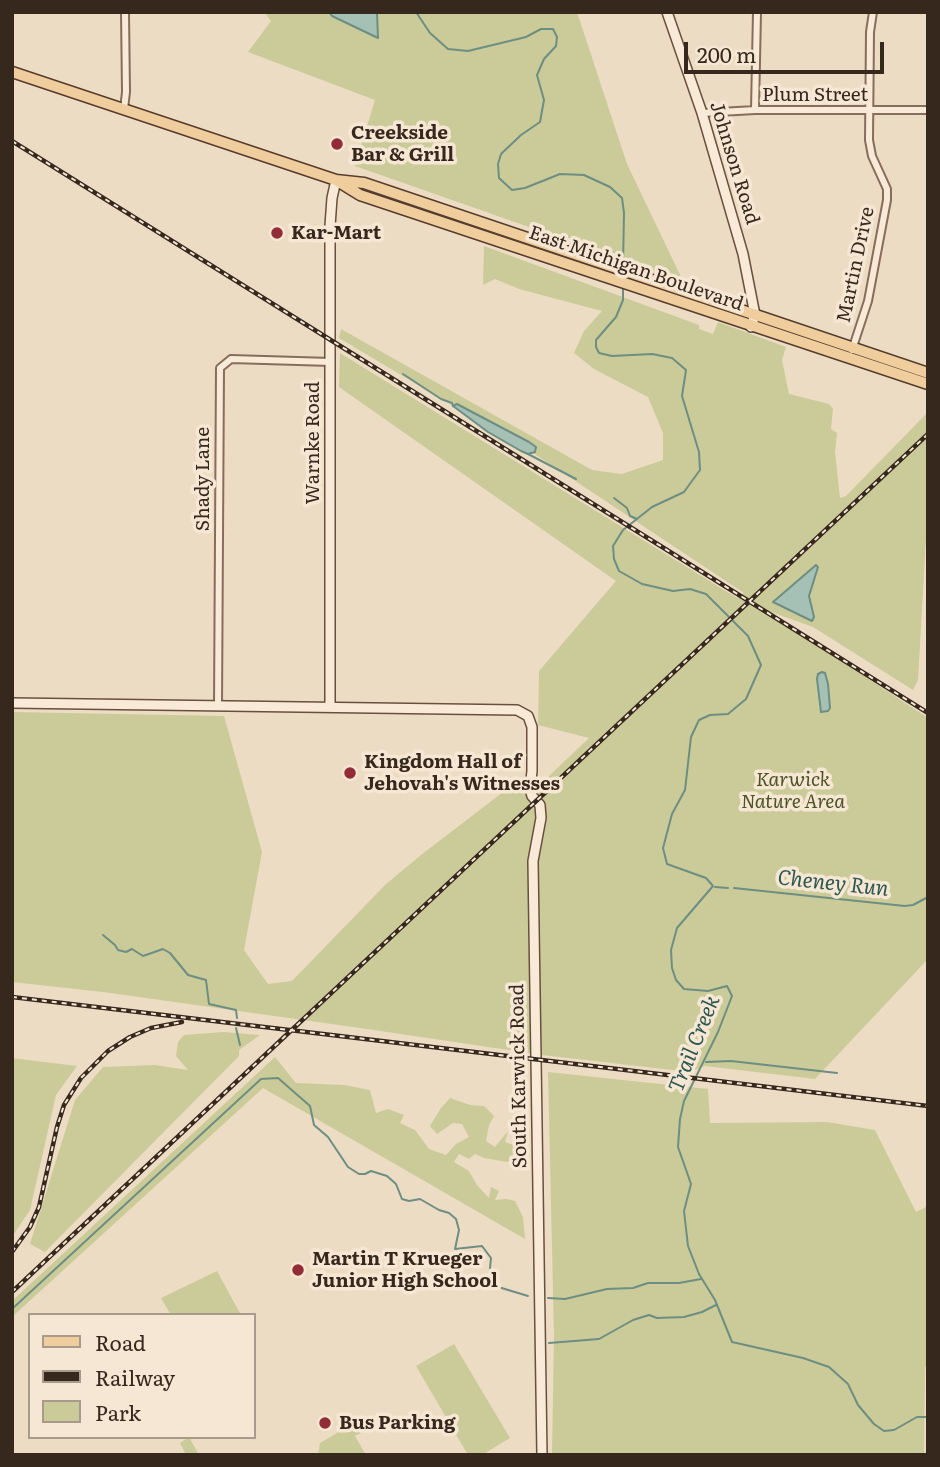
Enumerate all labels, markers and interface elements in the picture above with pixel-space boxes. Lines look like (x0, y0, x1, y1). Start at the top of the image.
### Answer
scale bar (688, 28, 888, 72)
text: 200 m (697, 38, 757, 69)
street label: Plum Street (762, 84, 868, 106)
street label: Johnson Road (704, 99, 764, 227)
place label: Creekside Bar & Grill (351, 122, 454, 166)
marker: Creekside Bar & Grill (329, 136, 345, 152)
street label: Martin Drive (833, 205, 879, 325)
place label: Kar-Mart (291, 222, 381, 244)
street label: East Michigan Boulevard (526, 222, 746, 316)
marker: Kar-Mart (269, 225, 285, 241)
street label: Warnke Road (302, 381, 324, 505)
street label: Shady Lane (192, 427, 214, 531)
place label: Kingdom Hall of Jehovah's Witnesses (364, 751, 560, 795)
marker: Kingdom Hall of Jehovah's Witnesses (342, 765, 358, 781)
park label: Karwick Nature Area (741, 769, 845, 813)
water label: Cheney Run (776, 866, 890, 902)
street label: South Karwick Road (506, 984, 532, 1168)
water label: Trail Creek (664, 992, 726, 1096)
place label: Martin T Krueger Junior High School (312, 1248, 498, 1292)
marker: Martin T Krueger Junior High School (290, 1262, 306, 1278)
legend (28, 1313, 256, 1439)
text: Road (95, 1326, 146, 1357)
text: Railway (95, 1361, 175, 1392)
text: Park (95, 1396, 141, 1427)
place label: Bus Parking (339, 1412, 456, 1434)
marker: Bus Parking (317, 1415, 333, 1431)

